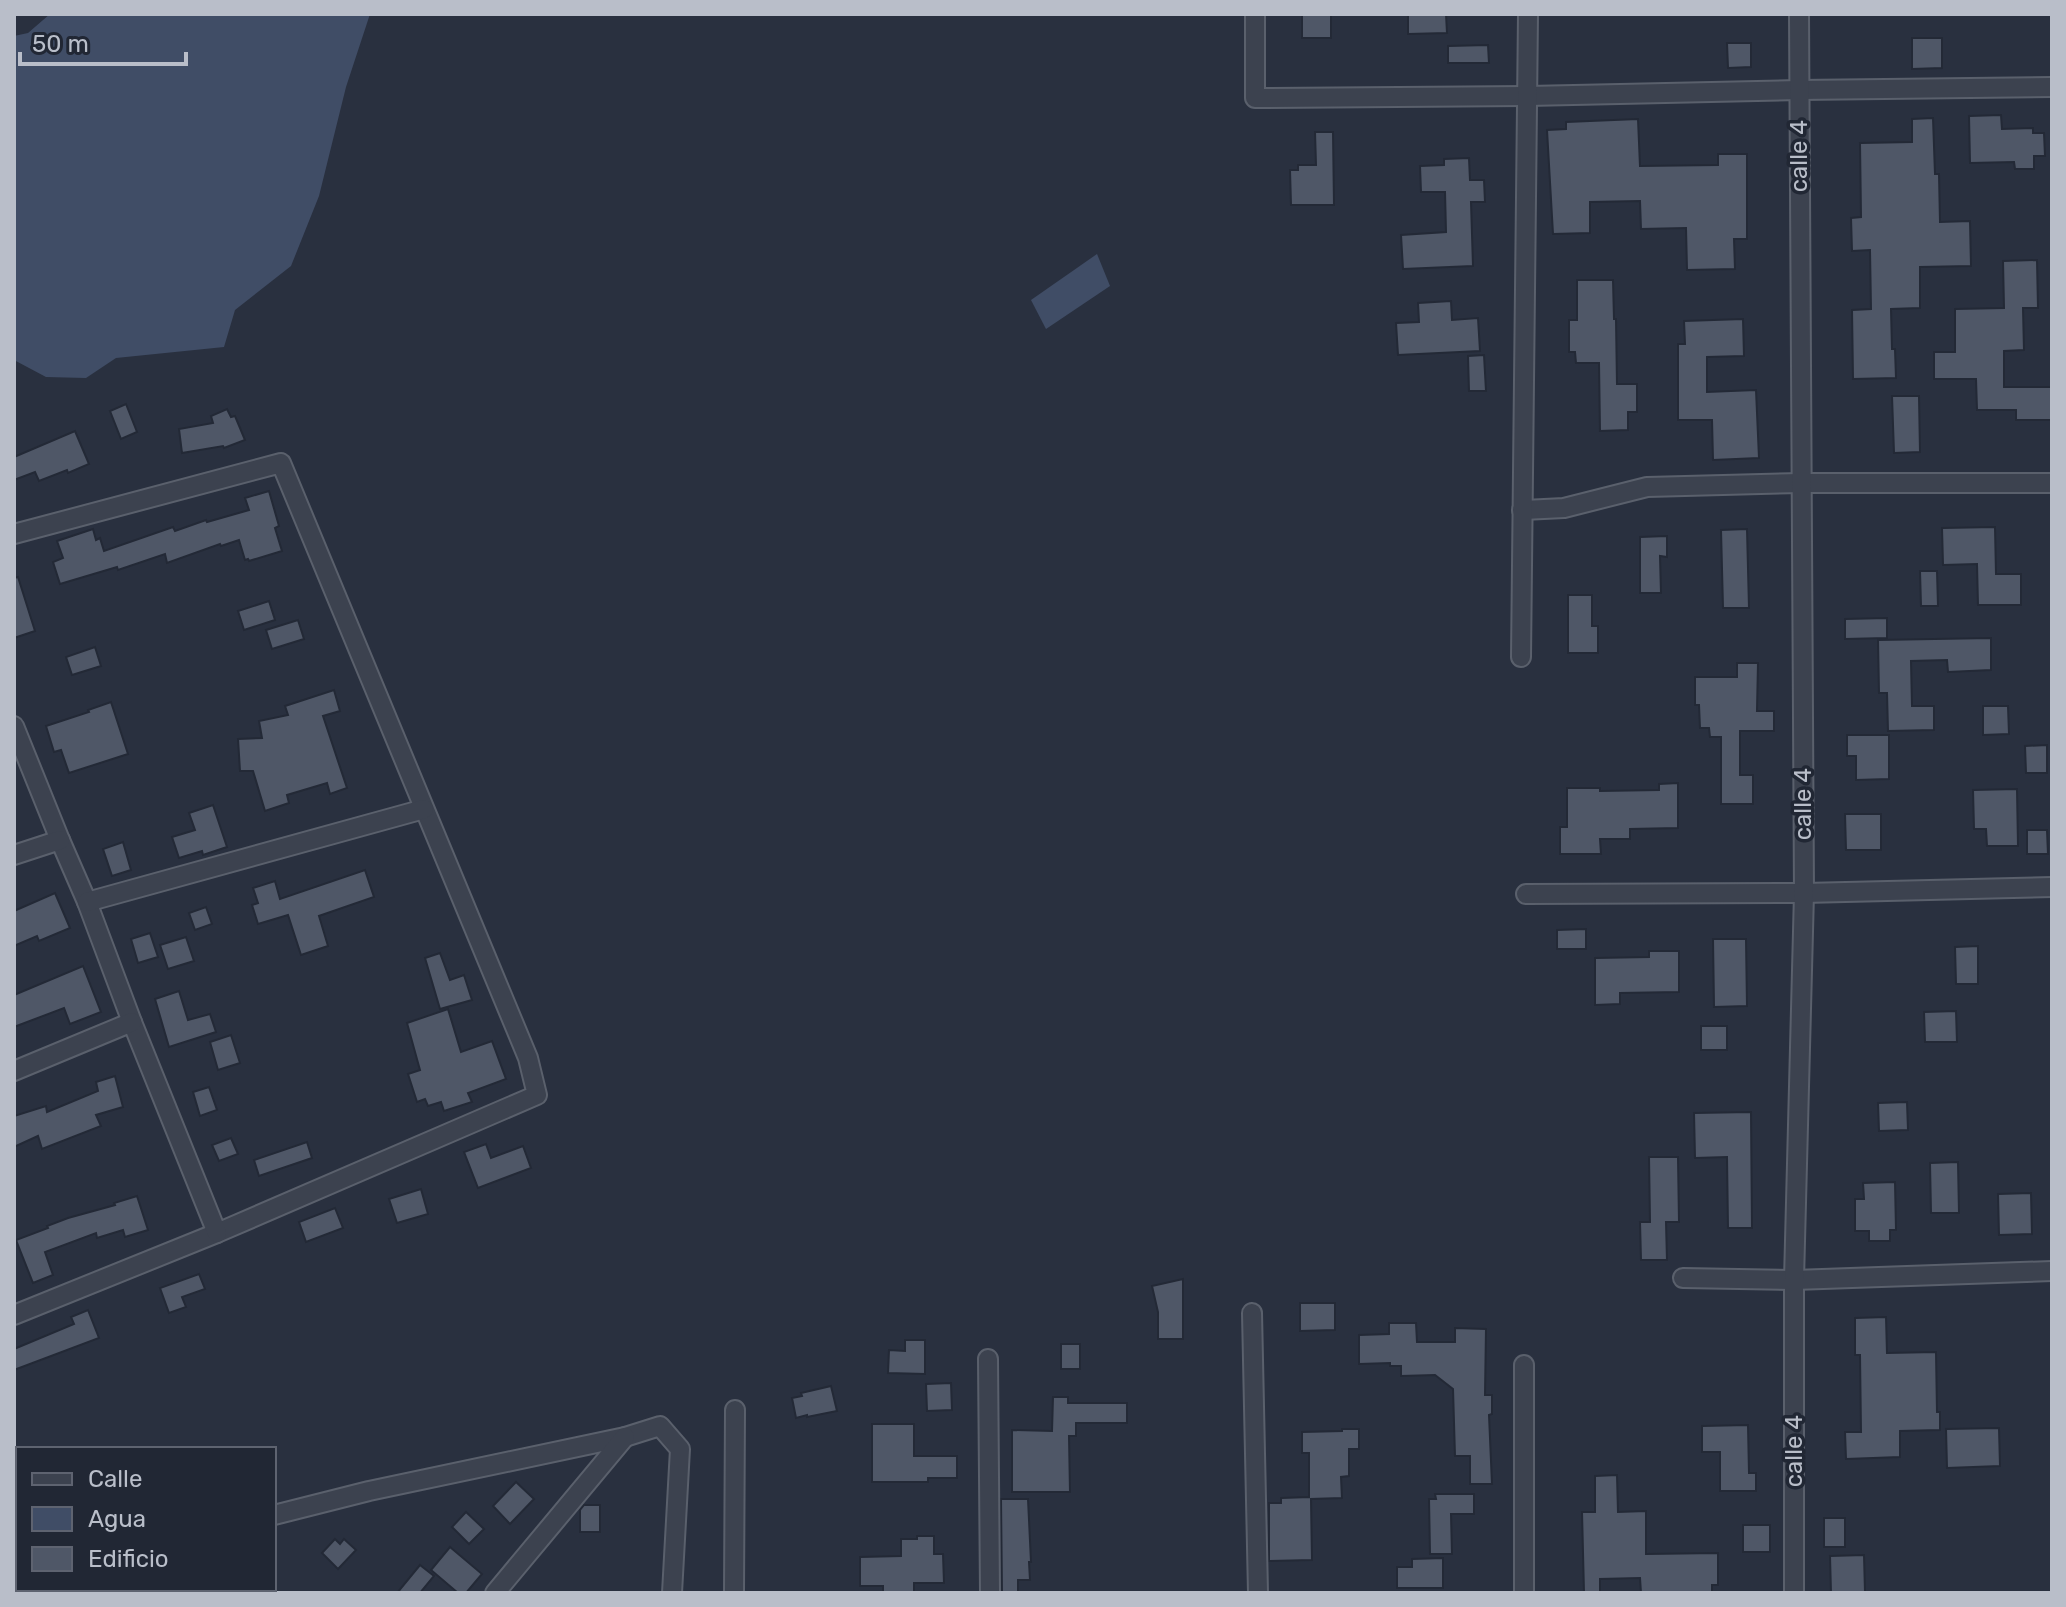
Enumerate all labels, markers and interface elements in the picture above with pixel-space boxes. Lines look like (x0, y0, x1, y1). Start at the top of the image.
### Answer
scale bar (20, 16, 186, 66)
text: 50 m (32, 30, 89, 58)
street label: calle 4 (1785, 120, 1813, 192)
street label: calle 4 (1789, 768, 1817, 840)
street label: calle 4 (1780, 1415, 1808, 1487)
legend (16, 1447, 276, 1591)
text: Calle (88, 1465, 142, 1493)
text: Agua (88, 1505, 146, 1533)
text: Edificio (88, 1545, 169, 1573)

